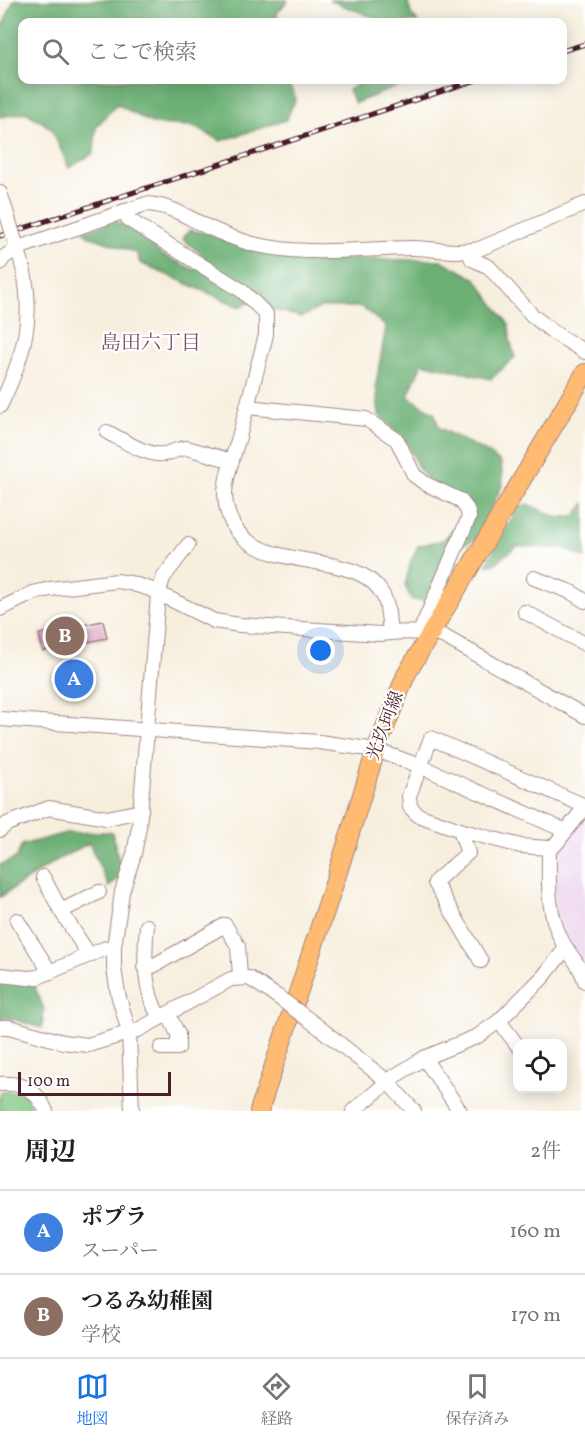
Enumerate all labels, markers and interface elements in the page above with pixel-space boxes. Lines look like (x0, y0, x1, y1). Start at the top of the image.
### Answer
search box (18, 18, 567, 84)
icon: search (39, 35, 72, 68)
text: ここで検索 (87, 38, 197, 69)
district label: 島田六丁目 (101, 330, 201, 358)
pin: B (46, 614, 84, 658)
your location (306, 636, 335, 665)
pin: A (54, 656, 94, 702)
street label: 光玖珂線 (361, 688, 411, 764)
map controls (513, 1039, 567, 1093)
button: locate (513, 1039, 567, 1093)
scale bar (18, 1069, 171, 1096)
text: 100 m (27, 1071, 70, 1093)
text: 周辺 (24, 1135, 76, 1171)
text: 2件 (530, 1138, 561, 1166)
text: ポプラ (81, 1203, 147, 1234)
text: A (36, 1218, 51, 1246)
text: 160 m (509, 1218, 561, 1246)
text: スーパー (81, 1238, 159, 1266)
text: つるみ幼稚園 (81, 1287, 213, 1318)
text: B (37, 1302, 50, 1330)
text: 170 m (511, 1302, 561, 1330)
text: 学校 (81, 1322, 121, 1350)
tab: 地図 (76, 1370, 109, 1431)
tab: 経路 (260, 1370, 293, 1431)
tab: 保存済み (445, 1370, 509, 1431)

